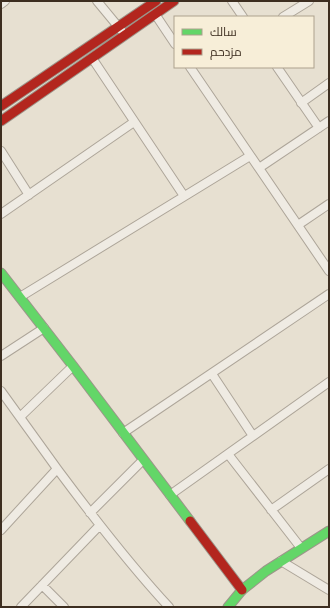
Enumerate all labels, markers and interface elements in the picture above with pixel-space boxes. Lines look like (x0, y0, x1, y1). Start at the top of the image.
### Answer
legend (174, 16, 314, 68)
text: سالك (210, 25, 237, 39)
text: مزدحم (210, 45, 242, 60)

